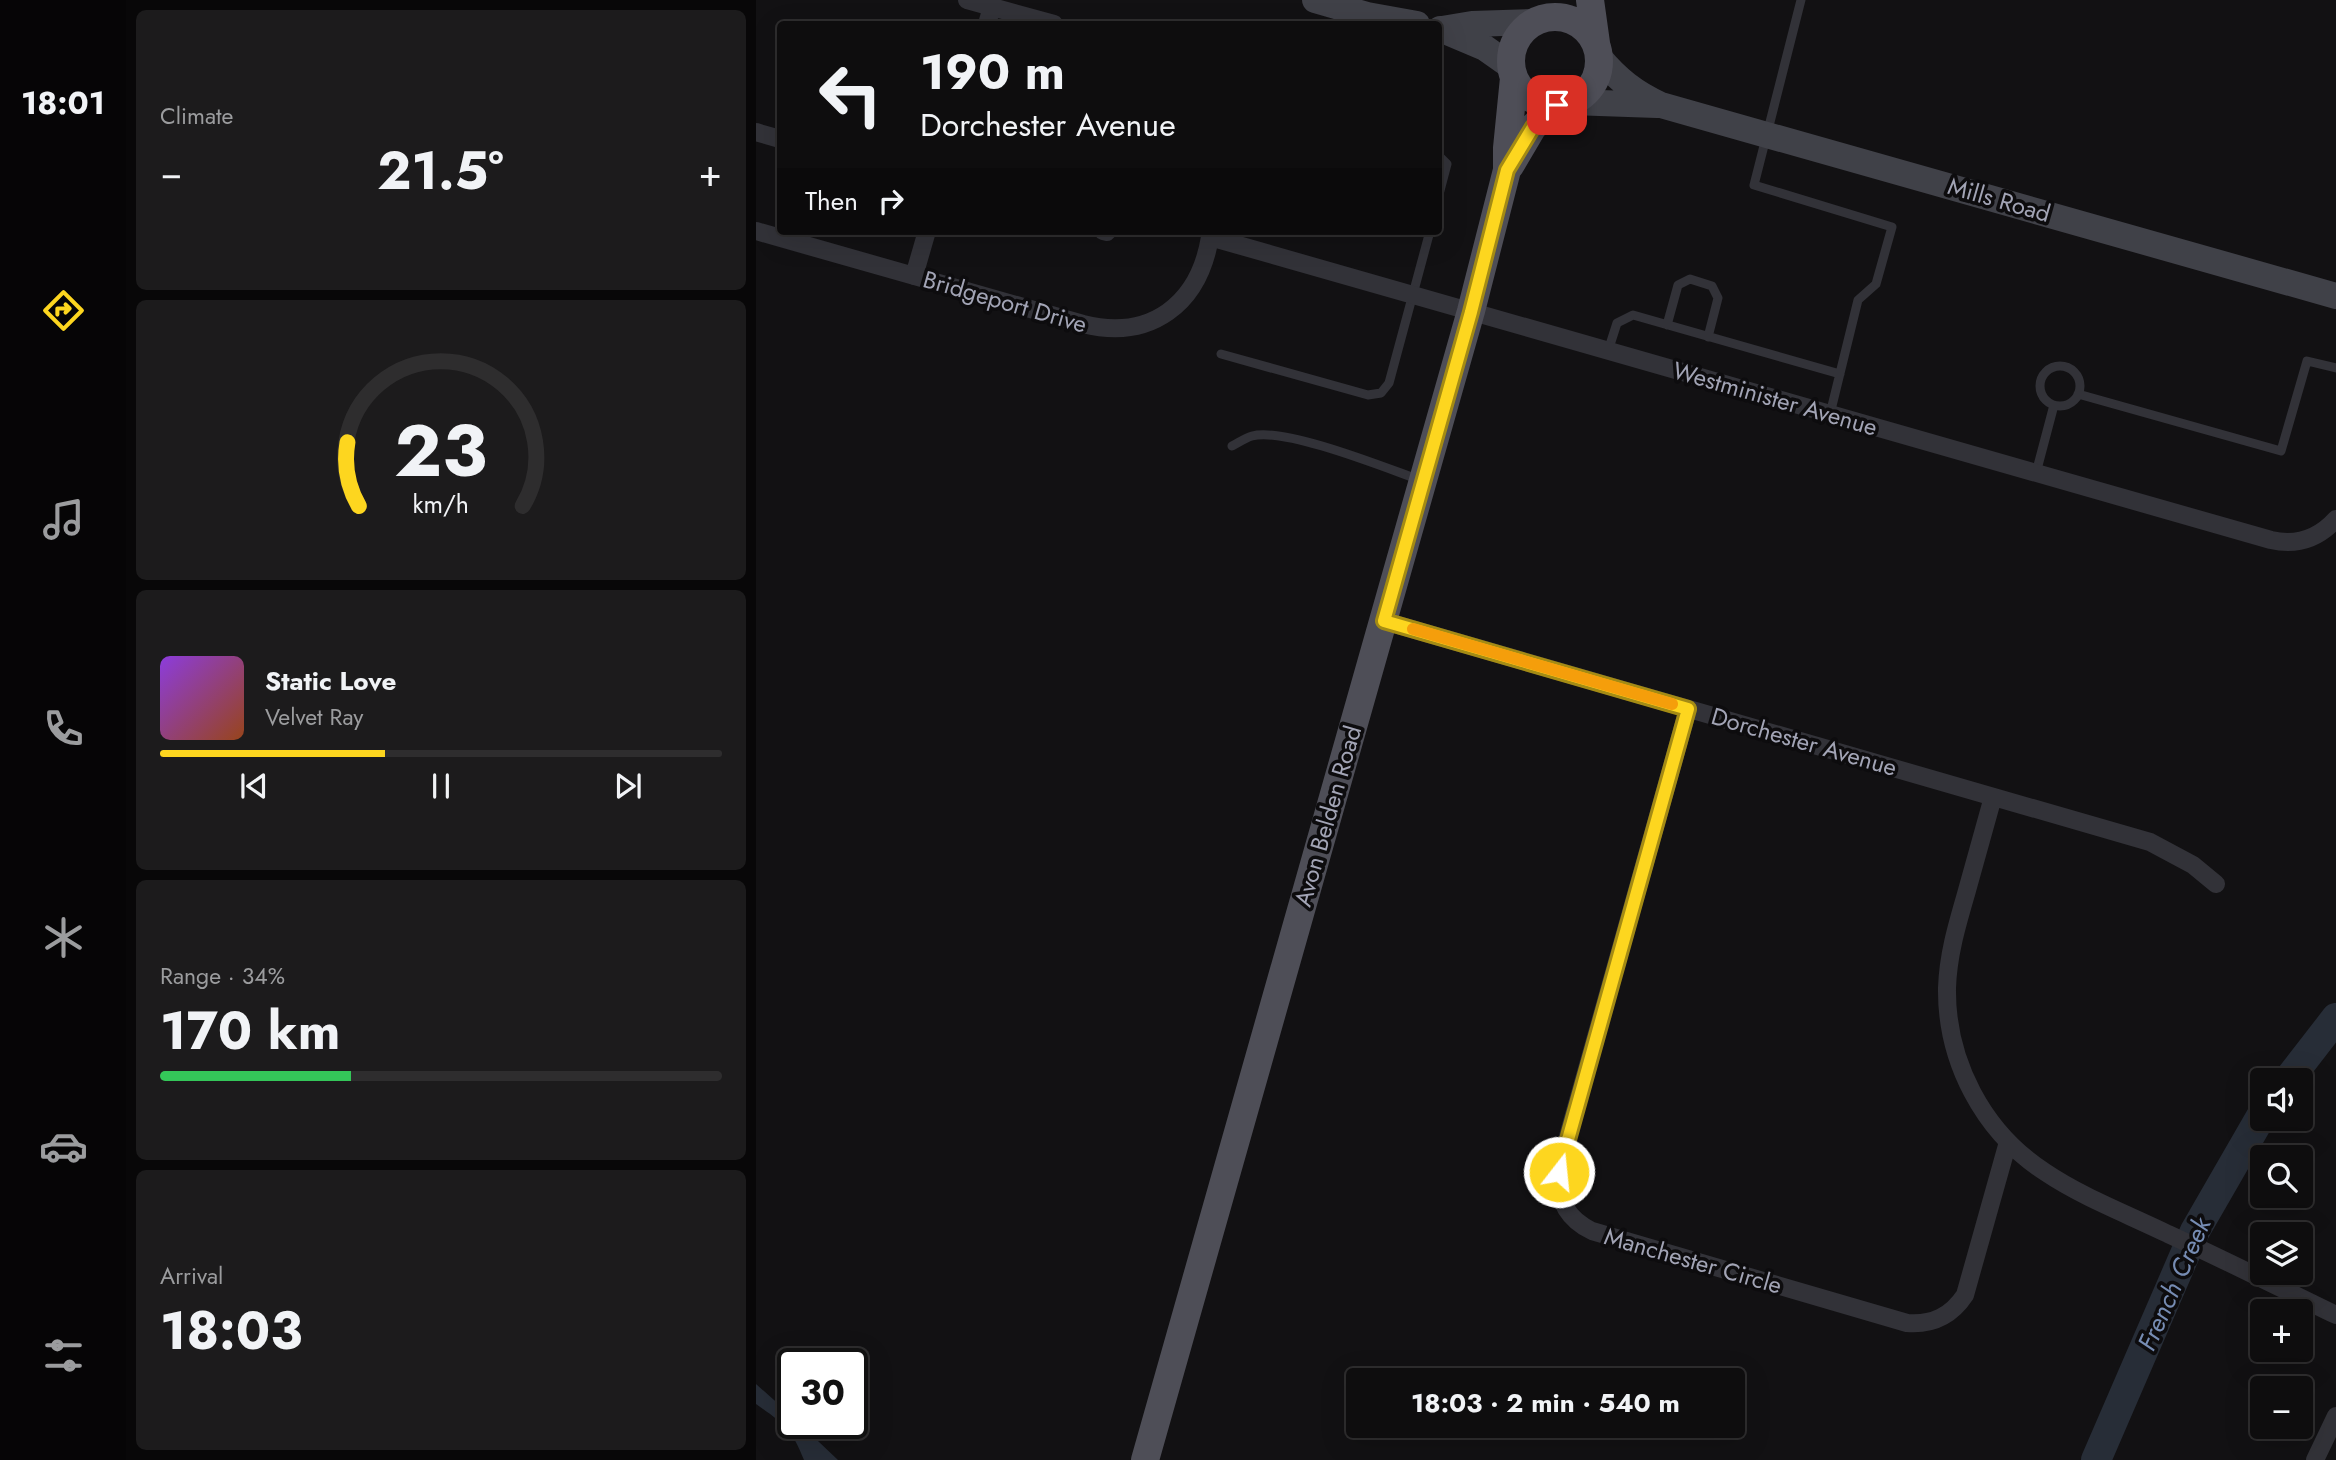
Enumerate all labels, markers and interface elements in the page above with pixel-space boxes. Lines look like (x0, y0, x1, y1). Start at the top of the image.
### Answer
text: 190 m (920, 37, 1065, 107)
icon: left (805, 49, 896, 140)
pin (1527, 75, 1587, 135)
text: 18:01 (21, 80, 105, 126)
icon: arrive (1538, 86, 1576, 124)
text: Climate (160, 99, 233, 133)
text: Dorchester Avenue (920, 102, 1176, 148)
text: 21.5° (377, 133, 504, 209)
text: − (160, 145, 182, 200)
text: + (699, 145, 722, 200)
street label: Mills Road (1944, 168, 2055, 231)
text: Then (805, 182, 858, 220)
icon: right (872, 182, 910, 220)
street label: Bridgeport Drive (919, 261, 1091, 342)
icon: directions (39, 286, 88, 335)
street label: Westminister Avenue (1669, 353, 1882, 444)
text: 23 (395, 398, 487, 503)
text: km/h (413, 486, 469, 522)
icon: music (39, 495, 88, 544)
text: Static Love (265, 662, 397, 700)
street label: Dorchester Avenue (1707, 698, 1901, 785)
text: Velvet Ray (265, 700, 363, 734)
icon: phone (39, 704, 88, 753)
street label: Avon Belden Road (1285, 721, 1370, 910)
icon: previous (235, 767, 273, 805)
icon: pause (422, 767, 460, 805)
icon: next (609, 767, 647, 805)
icon: climate (39, 913, 88, 962)
text: Range · 34% (160, 959, 285, 993)
text: 170 km (160, 993, 341, 1069)
map controls (2250, 1068, 2313, 1439)
button: sound (2250, 1068, 2313, 1131)
icon: car (39, 1122, 88, 1171)
position arrow (1522, 1135, 1596, 1209)
button: search (2250, 1145, 2313, 1208)
water label: French Creek (2128, 1210, 2221, 1357)
street label: Manchester Circle (1600, 1218, 1786, 1303)
button: layers (2250, 1222, 2313, 1285)
text: Arrival (160, 1259, 223, 1293)
text: 18:03 (160, 1293, 303, 1369)
button: + (2250, 1299, 2313, 1362)
icon: filters (39, 1331, 88, 1380)
speed limit sign: 30 (777, 1348, 868, 1439)
button: − (2250, 1376, 2313, 1439)
text: 18:03 · 2 min · 540 m (1411, 1384, 1680, 1422)

